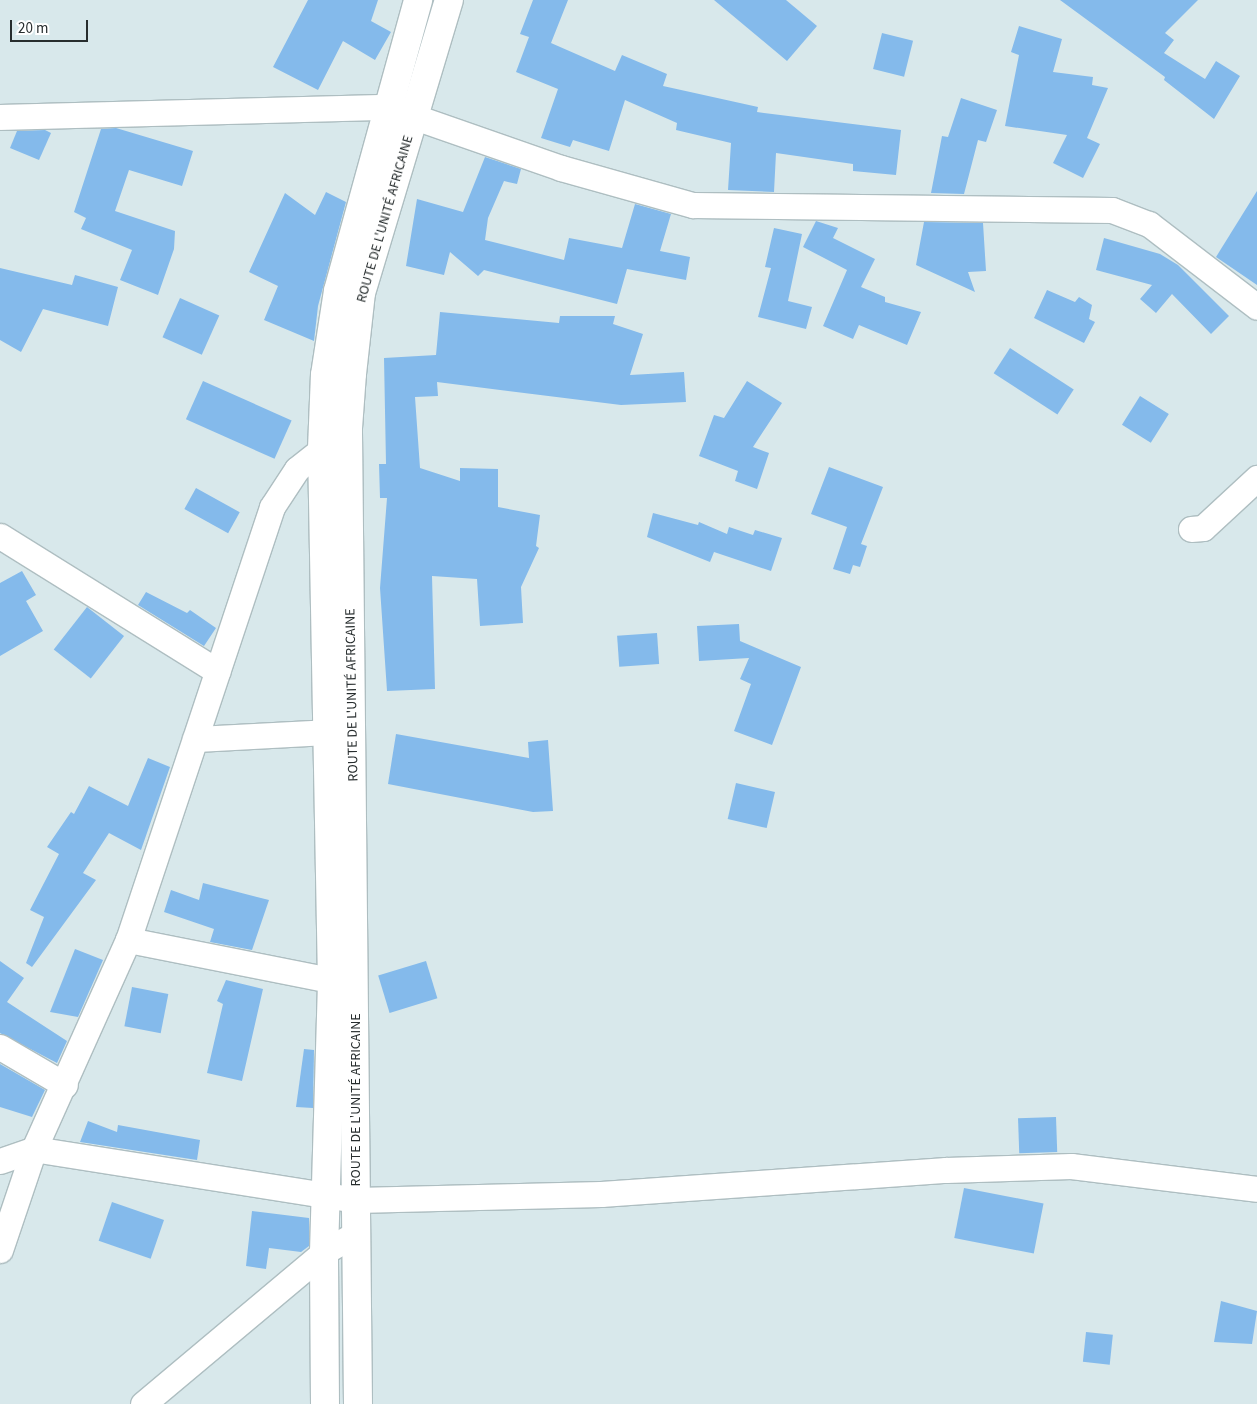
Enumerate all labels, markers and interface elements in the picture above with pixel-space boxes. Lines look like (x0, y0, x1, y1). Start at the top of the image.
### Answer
scale bar (12, 10, 90, 42)
text: 20 m (18, 18, 48, 39)
street label: ROUTE DE L'UNITÉ AFRICAINE (353, 133, 417, 305)
street label: ROUTE DE L'UNITÉ AFRICAINE (342, 608, 362, 782)
street label: ROUTE DE L'UNITÉ AFRICAINE (348, 1013, 364, 1187)

